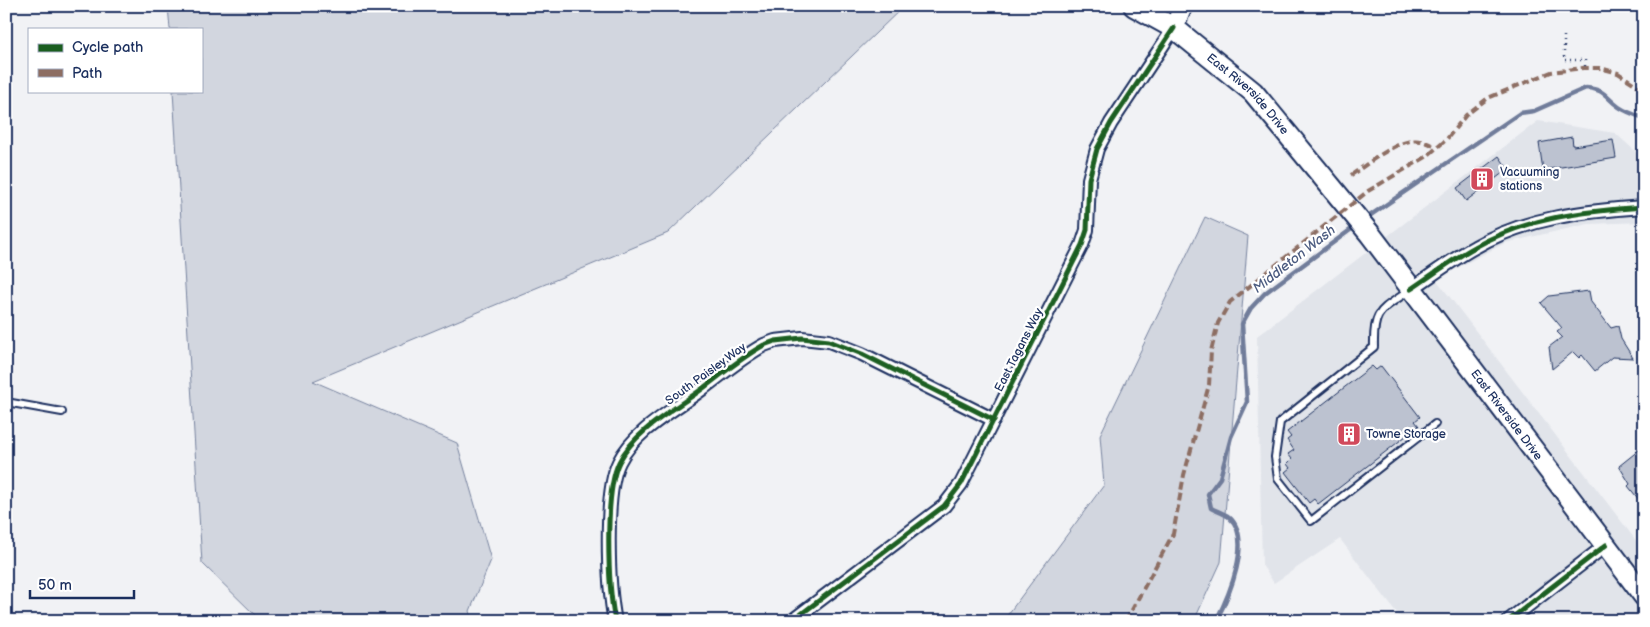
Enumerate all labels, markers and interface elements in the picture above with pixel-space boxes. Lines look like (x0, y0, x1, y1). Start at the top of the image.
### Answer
legend (28, 28, 202, 92)
text: Cycle path (72, 38, 143, 57)
street label: East Riverside Drive (1204, 50, 1292, 137)
text: Path (72, 64, 102, 83)
place label: Vacuuming stations (1500, 165, 1560, 194)
building icon: Vacuuming stations (1469, 166, 1495, 192)
water label: Middleton Wash (1249, 221, 1339, 297)
street label: East Tagans Way (992, 305, 1047, 394)
street label: South Paisley Way (663, 339, 750, 408)
street label: East Riverside Drive (1468, 366, 1546, 463)
building icon: Towne Storage (1336, 421, 1362, 447)
place label: Towne Storage (1366, 427, 1446, 442)
scale bar (30, 567, 134, 599)
text: 50 m (38, 576, 72, 595)

